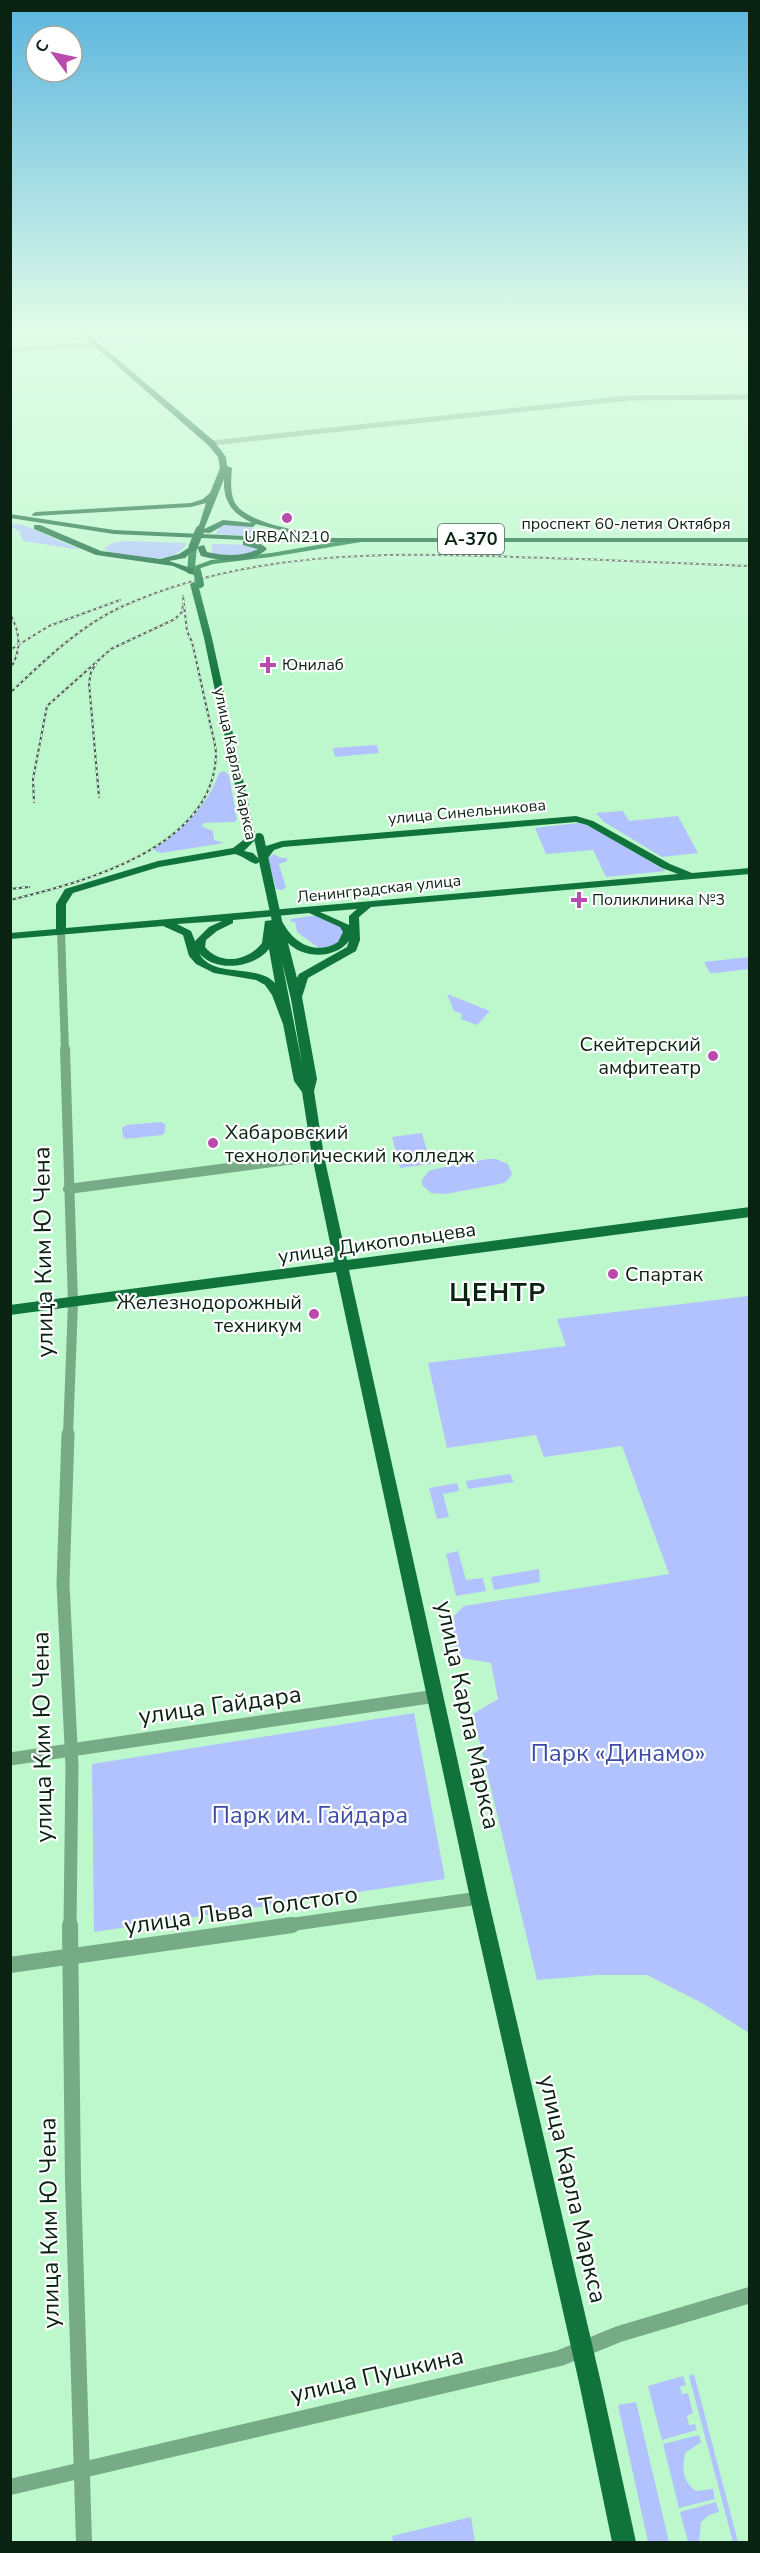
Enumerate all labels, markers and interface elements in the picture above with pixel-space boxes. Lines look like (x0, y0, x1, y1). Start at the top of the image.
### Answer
north arrow (24, 24, 84, 84)
text: С (30, 36, 55, 57)
marker: URBAN210 (280, 511, 294, 525)
street label: проспект 60-летия Октября (521, 513, 731, 535)
road number: А-370 (438, 524, 504, 554)
place label: URBAN210 (244, 526, 330, 548)
place label: Юнилаб (282, 654, 344, 676)
marker: Юнилаб (259, 656, 277, 674)
street label: улица Карла Маркса (208, 686, 262, 842)
street label: улица Синельникова (387, 794, 547, 830)
street label: Ленинградская улица (296, 869, 462, 909)
place label: Поликлиника №3 (592, 889, 725, 911)
marker: Поликлиника №3 (570, 891, 588, 909)
place label: Скейтерский амфитеатр (580, 1031, 701, 1081)
marker: Скейтерский амфитеатр (706, 1049, 720, 1063)
place label: Хабаровский технологический колледж (225, 1119, 475, 1169)
marker: Хабаровский технологический колледж (206, 1136, 220, 1150)
street label: улица Ким Ю Чена (25, 1146, 61, 1358)
street label: улица Дикопольцева (276, 1216, 478, 1270)
place label: Спартак (625, 1261, 703, 1288)
marker: Спартак (606, 1267, 620, 1281)
district label: ЦЕНТР (449, 1275, 547, 1310)
place label: Железнодорожный техникум (117, 1289, 302, 1339)
marker: Железнодорожный техникум (307, 1307, 321, 1321)
street label: улица Карла Маркса (428, 1598, 508, 1832)
street label: улица Ким Ю Чена (24, 1631, 60, 1843)
street label: улица Гайдара (137, 1678, 303, 1732)
park label: Парк «Динамо» (531, 1737, 705, 1769)
park label: Парк им. Гайдара (212, 1799, 408, 1831)
street label: улица Льва Толстого (122, 1878, 360, 1942)
street label: улица Карла Маркса (531, 2072, 615, 2306)
street label: улица Ким Ю Чена (31, 2117, 67, 2329)
street label: улица Пушкина (287, 2340, 467, 2410)

